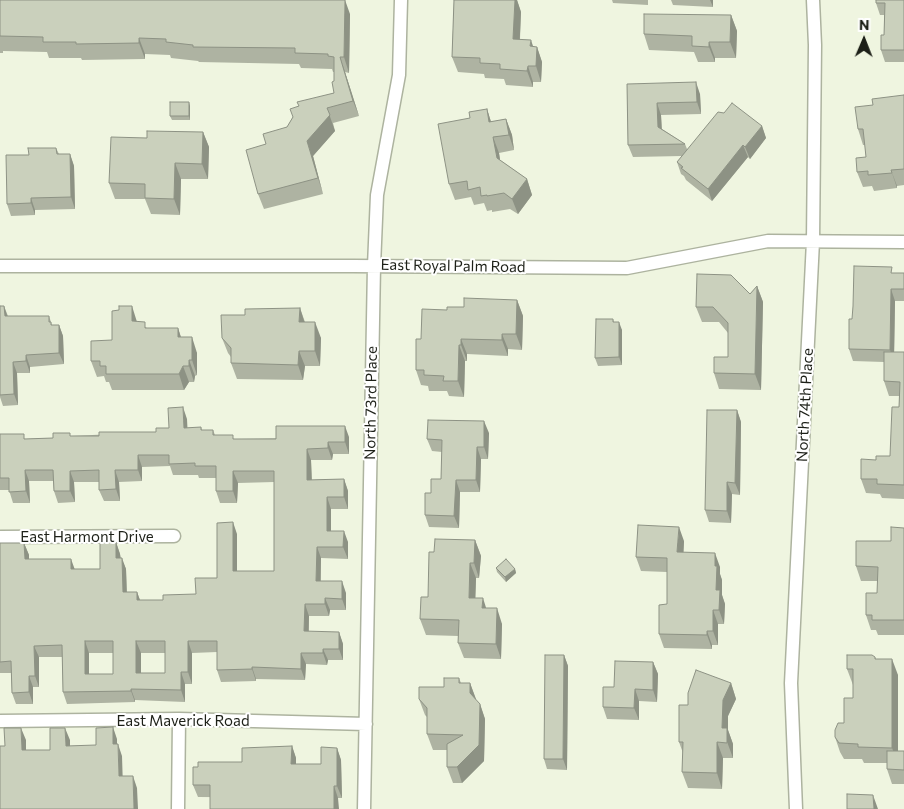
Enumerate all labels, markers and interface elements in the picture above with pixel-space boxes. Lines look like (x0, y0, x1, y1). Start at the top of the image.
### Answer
north arrow (839, 15, 889, 65)
text: N (859, 16, 870, 33)
street label: East Royal Palm Road (380, 256, 526, 276)
street label: North 73rd Place (361, 346, 381, 460)
street label: North 74th Place (793, 348, 817, 462)
street label: East Harmont Drive (20, 528, 154, 546)
street label: East Maverick Road (116, 712, 250, 730)

